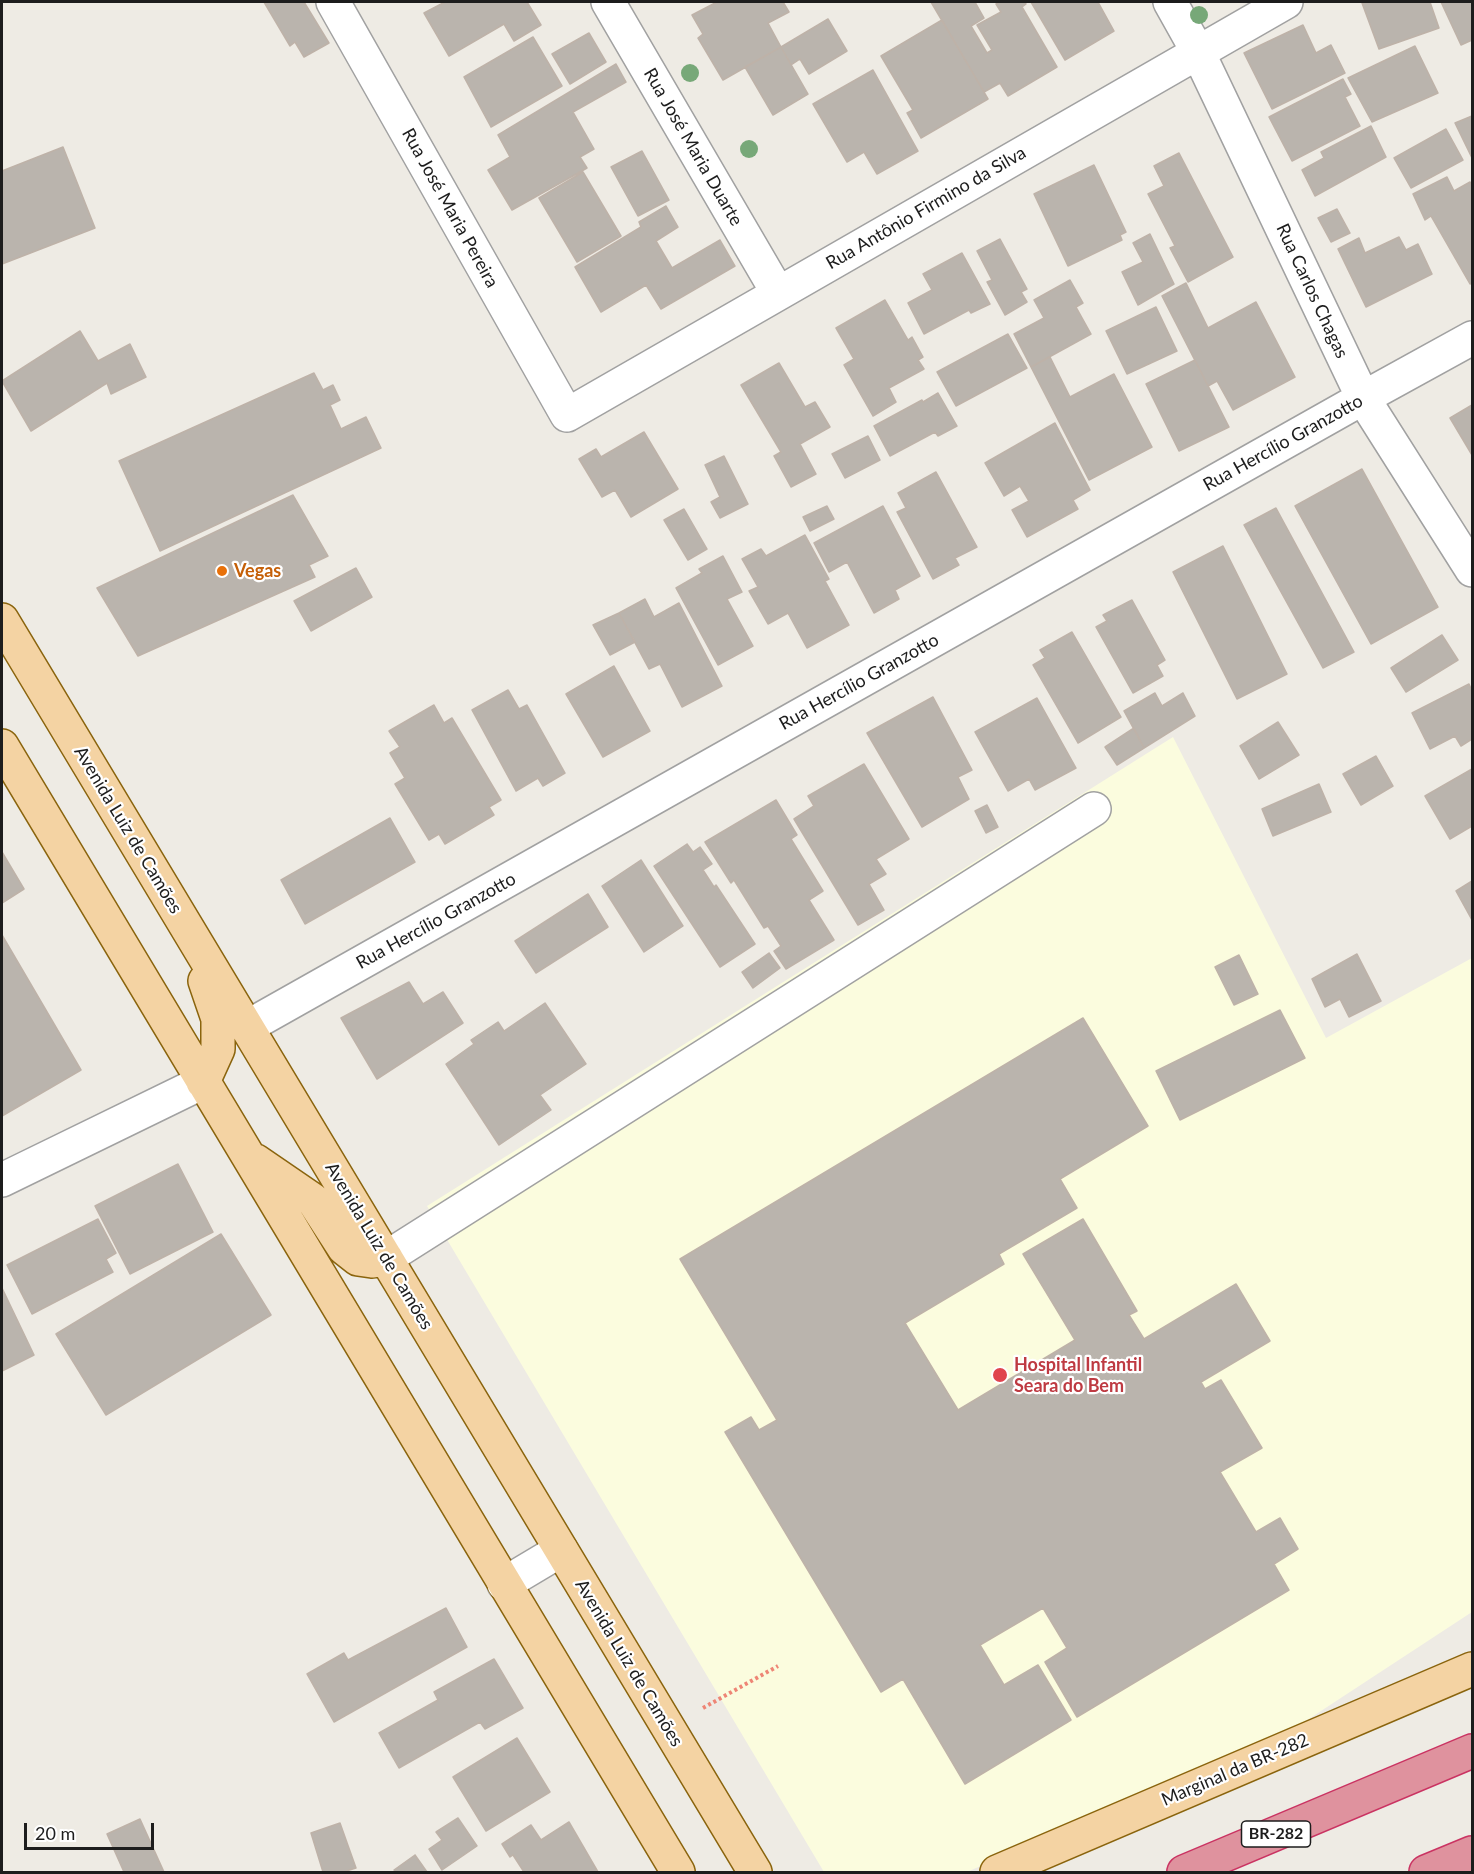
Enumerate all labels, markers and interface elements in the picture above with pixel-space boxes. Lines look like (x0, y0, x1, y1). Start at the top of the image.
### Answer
street label: Rua José Maria Duarte (639, 64, 747, 230)
street label: Rua José Maria Pereira (397, 125, 503, 291)
street label: Rua Antônio Firmino da Silva (822, 142, 1030, 274)
street label: Rua Carlos Chagas (1271, 220, 1353, 362)
street label: Rua Hercílio Granzotto (1199, 390, 1367, 496)
place label: Vegas (234, 560, 281, 582)
marker: Vegas (215, 564, 229, 578)
street label: Rua Hercílio Granzotto (775, 629, 943, 735)
street label: Avenida Luiz de Camões (69, 742, 187, 918)
street label: Rua Hercílio Granzotto (352, 868, 520, 974)
street label: Avenida Luiz de Camões (320, 1158, 438, 1334)
place label: Hospital Infantil Seara do Bem (1014, 1354, 1142, 1396)
marker: Hospital Infantil Seara do Bem (991, 1366, 1009, 1384)
street label: Avenida Luiz de Camões (570, 1575, 688, 1751)
street label: Marginal da BR-282 (1158, 1729, 1312, 1811)
scale bar (27, 1811, 158, 1849)
road number: BR-282 (1242, 1821, 1310, 1847)
text: 20 m (35, 1822, 75, 1844)

